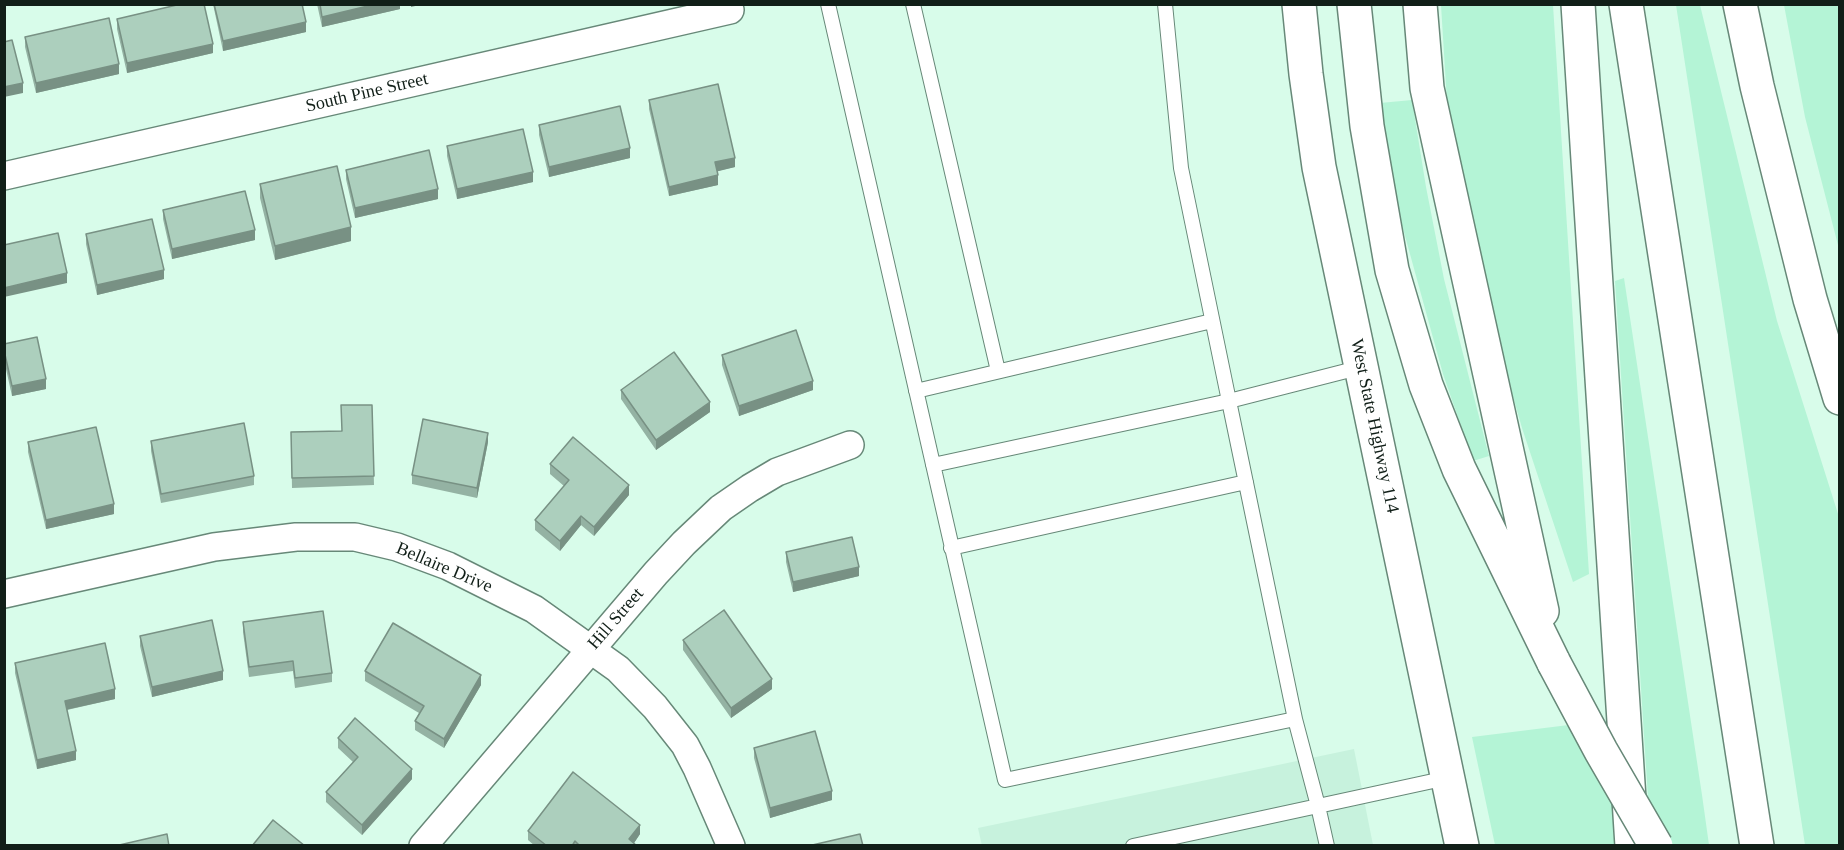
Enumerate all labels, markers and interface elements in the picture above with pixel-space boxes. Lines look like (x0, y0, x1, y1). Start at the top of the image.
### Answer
street label: South Pine Street (304, 68, 430, 118)
street label: West State Highway 114 (1345, 337, 1403, 515)
street label: Bellaire Drive (393, 538, 495, 598)
street label: Hill Street (583, 584, 649, 654)

